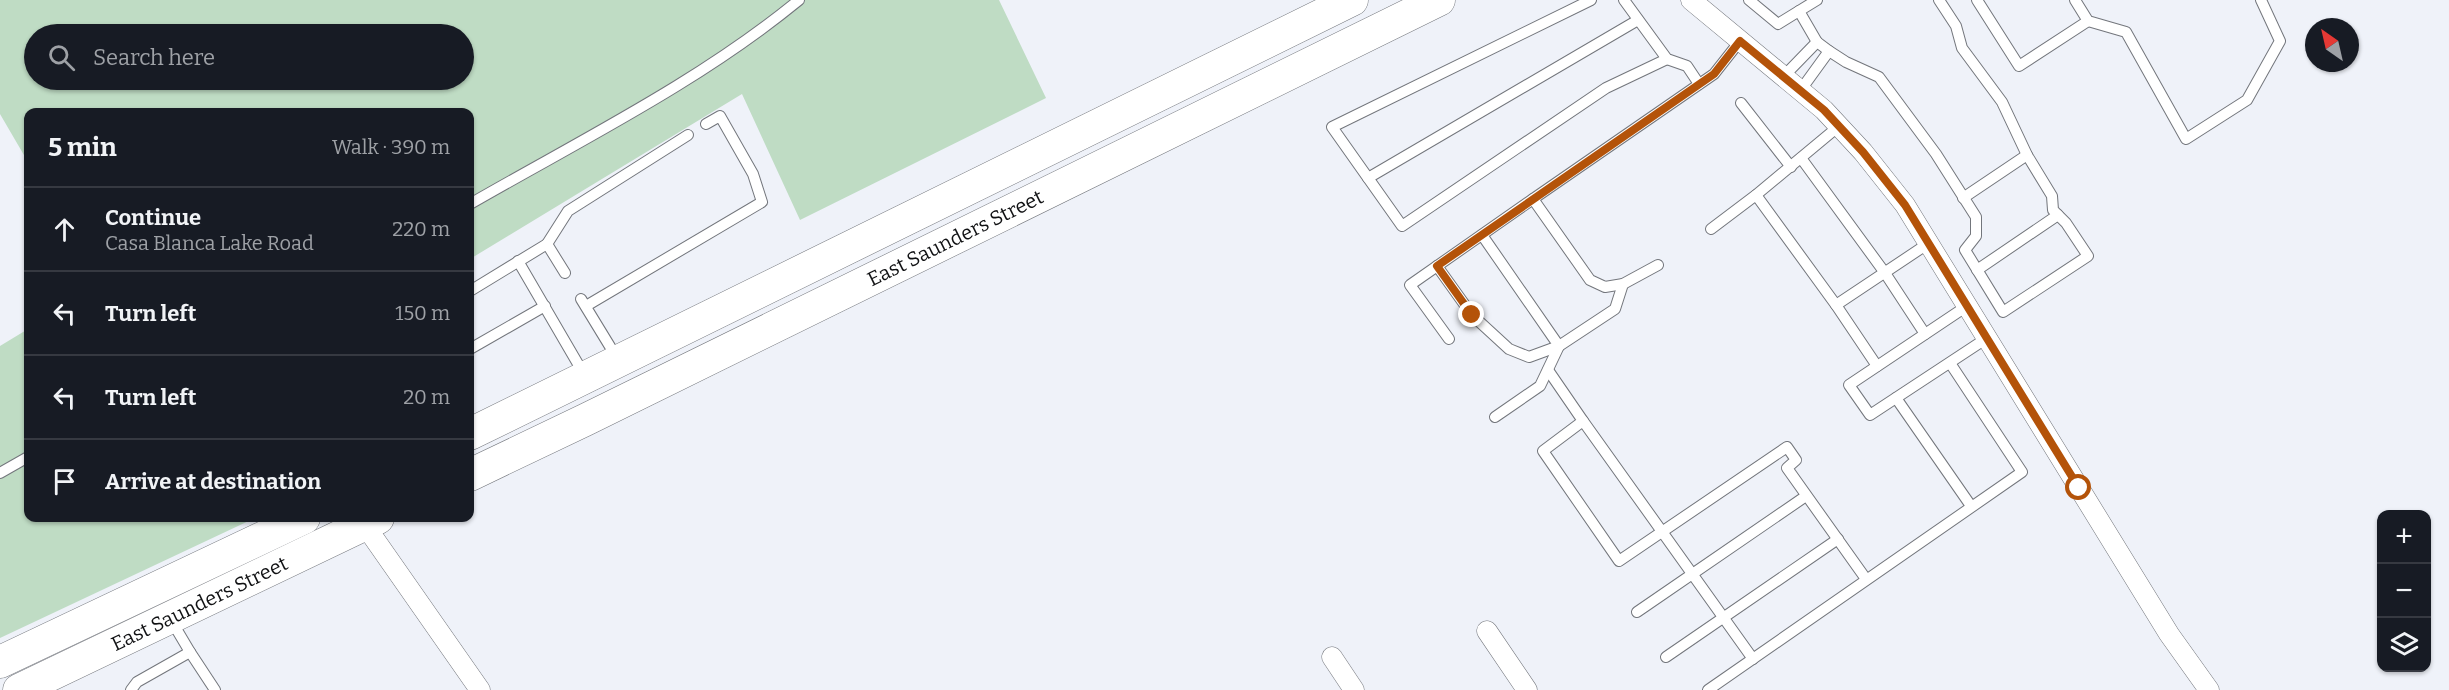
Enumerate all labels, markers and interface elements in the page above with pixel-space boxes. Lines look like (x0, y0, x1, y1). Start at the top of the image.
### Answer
north arrow (2305, 18, 2359, 72)
search box (24, 24, 474, 90)
icon: search (45, 41, 78, 74)
text: Search here (93, 44, 215, 71)
text: 5 min (48, 132, 117, 163)
text: Walk · 390 m (332, 135, 450, 159)
street label: East Saunders Street (863, 185, 1047, 291)
text: Continue (105, 204, 201, 231)
icon: ahead (48, 213, 81, 246)
text: 220 m (392, 217, 450, 241)
text: Casa Blanca Lake Road (105, 231, 314, 255)
icon: left (48, 297, 81, 330)
text: Turn left (105, 300, 197, 327)
text: 150 m (395, 301, 450, 325)
route end (1458, 301, 1484, 327)
icon: left (48, 381, 81, 414)
text: Turn left (105, 384, 197, 411)
text: 20 m (403, 385, 450, 409)
icon: arrive (48, 465, 81, 498)
text: Arrive at destination (105, 468, 321, 495)
route start (2065, 474, 2091, 500)
map controls (2377, 510, 2431, 672)
button: + (2377, 510, 2431, 564)
street label: East Saunders Street (107, 551, 292, 656)
button: − (2377, 564, 2431, 618)
button: layers (2377, 618, 2431, 672)

